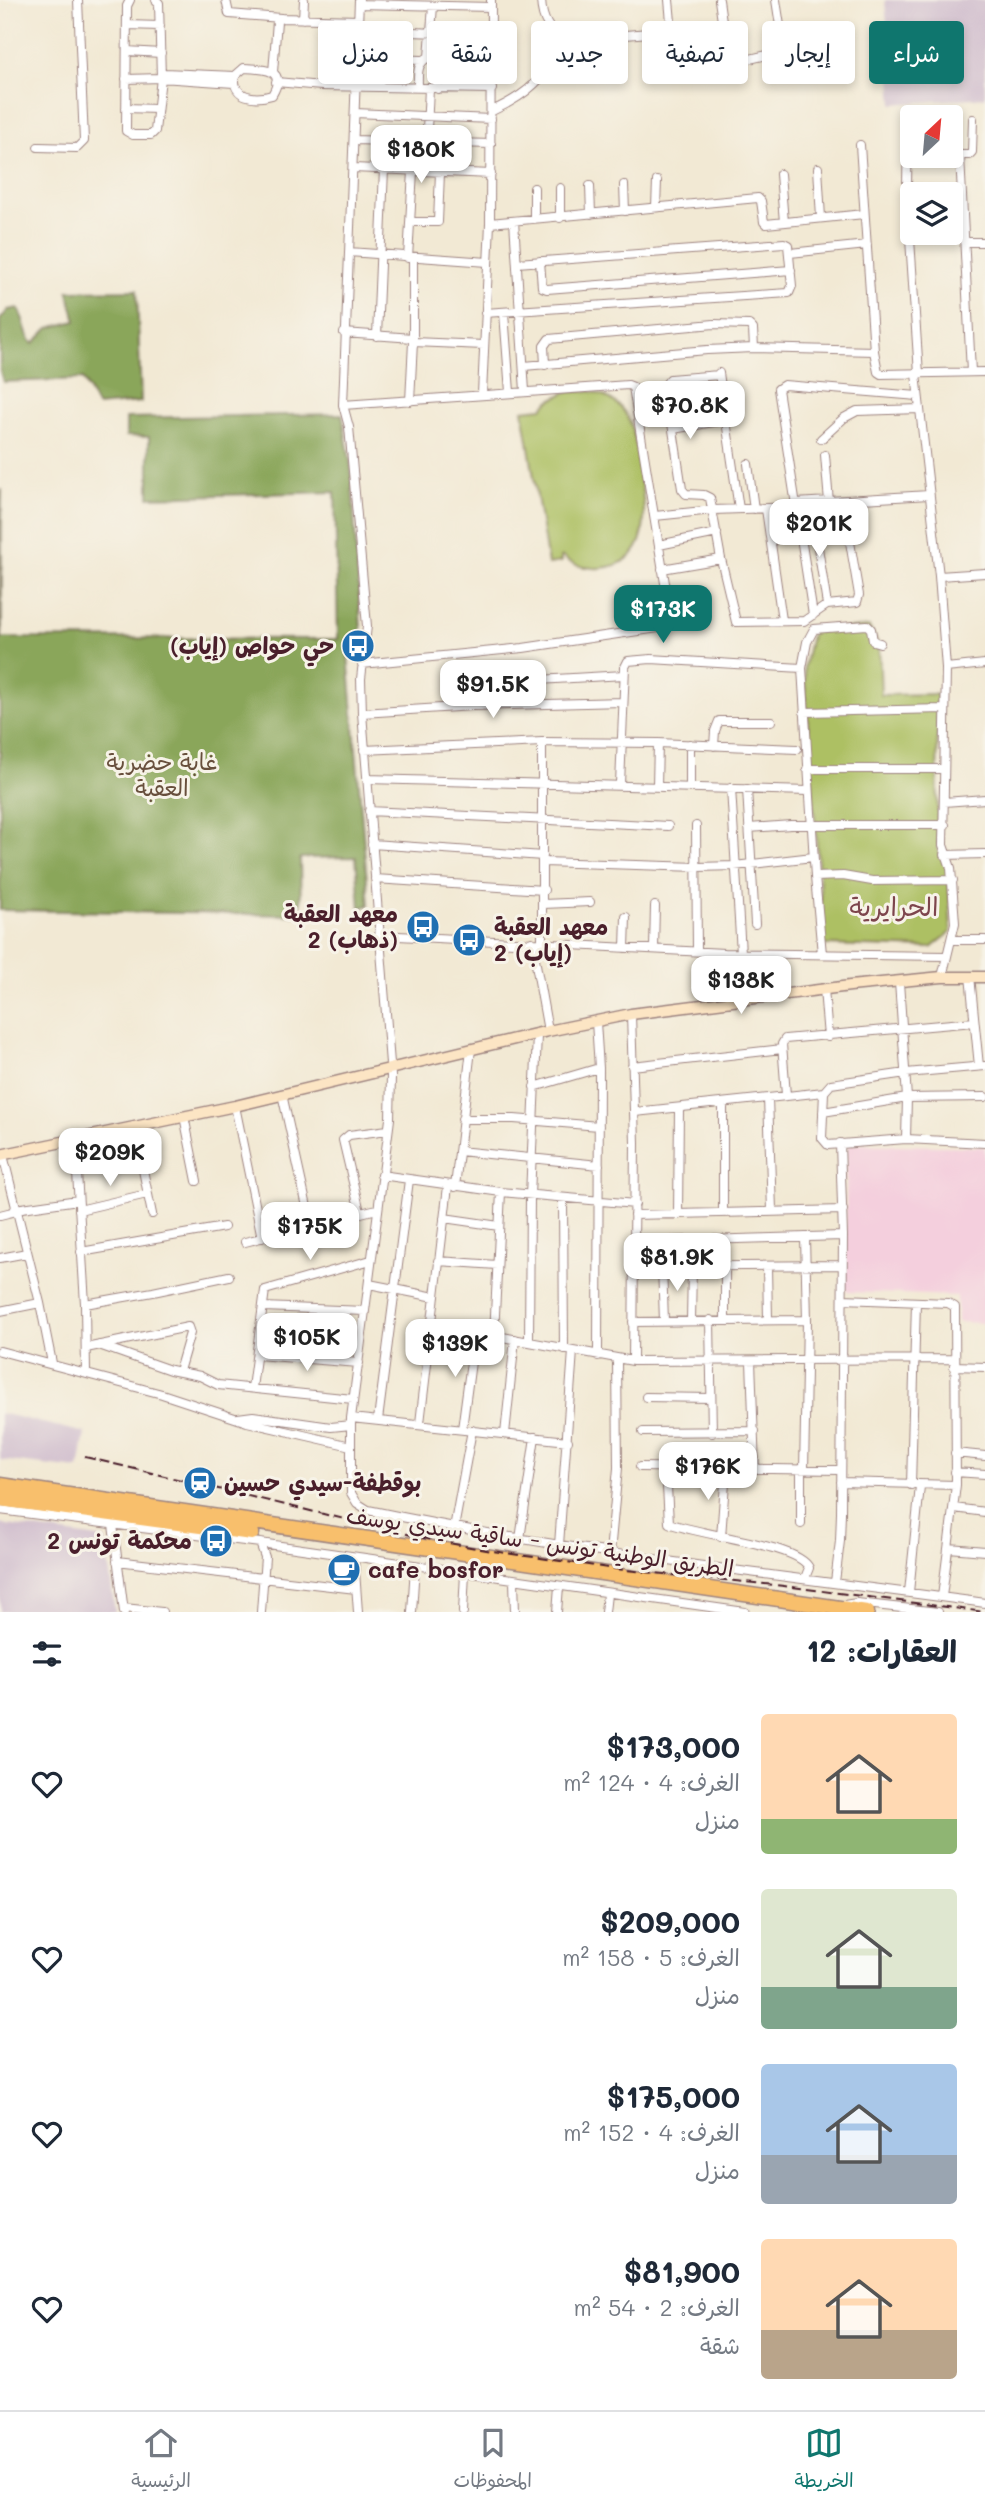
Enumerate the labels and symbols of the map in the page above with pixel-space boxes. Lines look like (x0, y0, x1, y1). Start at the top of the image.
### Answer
north arrow (900, 105, 962, 168)
pin: $180K (372, 125, 470, 185)
pin: $70.8K (633, 382, 747, 441)
pin: $201K (770, 500, 868, 559)
pin: $173K (614, 586, 712, 645)
bus stop icon: حي حواص (إياب) (339, 627, 377, 665)
place label: حي حواص (إياب) (170, 630, 334, 667)
pin: $91.5K (436, 660, 550, 720)
park label: غابة حضرية العقبة (107, 746, 217, 802)
district label: الحرايرية (850, 889, 938, 923)
place label: معهد العقبة 2 (ذهاب) (284, 898, 398, 954)
bus stop icon: معهد العقبة 2 (ذهاب) (404, 908, 442, 946)
place label: معهد العقبة 2 (إياب) (494, 911, 608, 968)
bus stop icon: معهد العقبة 2 (إياب) (450, 921, 488, 959)
pin: $138K (692, 956, 790, 1016)
pin: $209K (61, 1128, 159, 1188)
pin: $175K (261, 1202, 359, 1262)
pin: $81.9K (620, 1234, 734, 1293)
pin: $105K (258, 1314, 356, 1373)
pin: $139K (406, 1320, 504, 1379)
pin: $176K (659, 1442, 757, 1502)
station icon: بوقطفة-سيدي حسين (181, 1464, 219, 1502)
place label: بوقطفة-سيدي حسين (224, 1467, 422, 1501)
street label: الطريق الوطنية تونس - ساقية سيدي يوسف (344, 1499, 736, 1586)
bus stop icon: محكمة تونس 2 (197, 1522, 235, 1560)
place label: محكمة تونس 2 (47, 1525, 192, 1556)
cafe icon: cafe bosfor (325, 1551, 363, 1589)
place label: cafe bosfor (368, 1554, 504, 1584)

